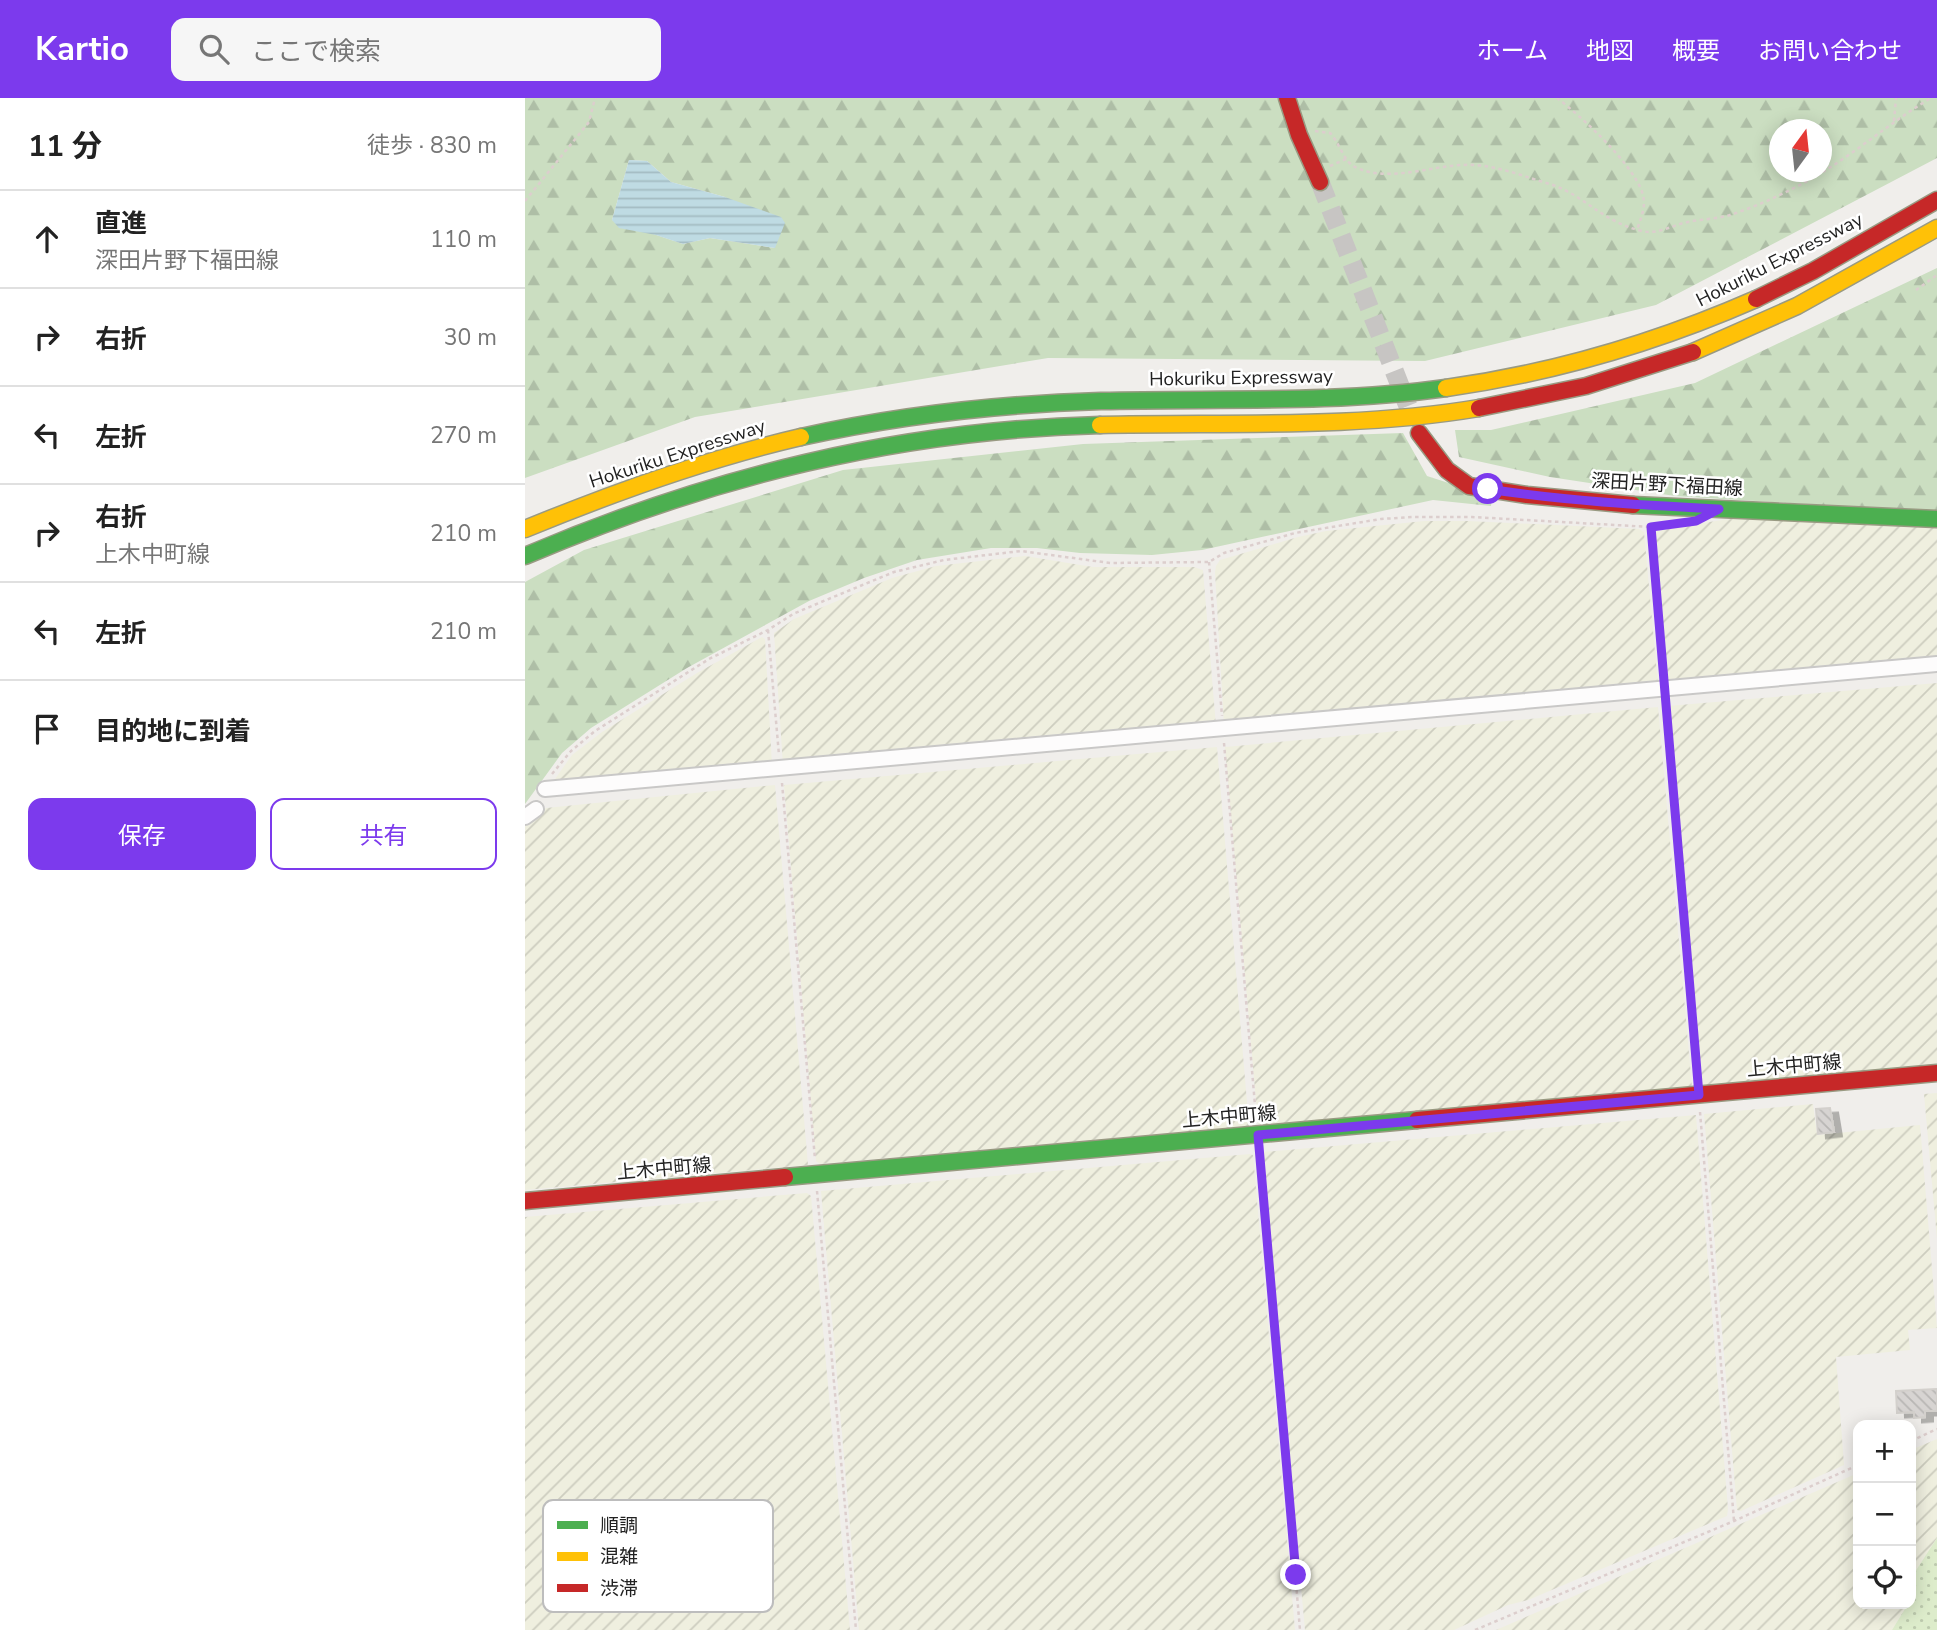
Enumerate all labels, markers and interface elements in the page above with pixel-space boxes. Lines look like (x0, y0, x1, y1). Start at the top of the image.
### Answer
search box (171, 18, 661, 81)
text: Kartio (35, 27, 129, 72)
icon: search (195, 30, 233, 68)
text: ここで検索 (251, 34, 381, 69)
text: ホーム (1477, 35, 1548, 67)
text: 地図 (1586, 35, 1634, 67)
text: 概要 (1672, 35, 1720, 67)
text: お問い合わせ (1758, 35, 1902, 67)
north arrow (1769, 119, 1832, 182)
text: 11 分 (28, 126, 102, 167)
text: 徒歩 · 830 m (367, 130, 497, 161)
text: 直進 (95, 206, 147, 241)
street label: Hokuriku Expressway (1692, 206, 1868, 313)
icon: ahead (28, 220, 66, 258)
text: 110 m (430, 224, 497, 255)
text: 深田片野下福田線 (95, 245, 279, 276)
icon: right (28, 318, 66, 356)
text: 右折 (95, 322, 147, 357)
text: 30 m (444, 322, 497, 353)
street label: Hokuriku Expressway (1149, 363, 1333, 393)
street label: Hokuriku Expressway (586, 413, 769, 495)
icon: left (28, 416, 66, 454)
text: 左折 (95, 420, 147, 455)
text: 270 m (430, 420, 497, 451)
street label: 深田片野下福田線 (1590, 468, 1744, 502)
route start (1472, 473, 1503, 504)
text: 右折 (95, 500, 147, 535)
icon: right (28, 514, 66, 552)
text: 210 m (430, 518, 497, 549)
text: 上木中町線 (95, 539, 210, 570)
icon: left (28, 612, 66, 650)
text: 左折 (95, 616, 147, 651)
text: 210 m (430, 616, 497, 647)
icon: arrive (28, 710, 66, 748)
text: 目的地に到着 (95, 714, 251, 749)
button: 保存 (28, 798, 256, 870)
button: 共有 (270, 798, 497, 870)
street label: 上木中町線 (1746, 1049, 1843, 1083)
street label: 上木中町線 (1181, 1100, 1278, 1134)
street label: 上木中町線 (616, 1152, 713, 1186)
map controls (1853, 1420, 1916, 1609)
button: + (1853, 1420, 1916, 1483)
button: − (1853, 1483, 1916, 1546)
legend (543, 1500, 773, 1612)
text: 順調 (600, 1513, 638, 1539)
text: 混雑 (600, 1544, 638, 1570)
button: locate (1853, 1546, 1916, 1609)
route end (1280, 1559, 1311, 1590)
text: 渋滞 (600, 1576, 638, 1602)

